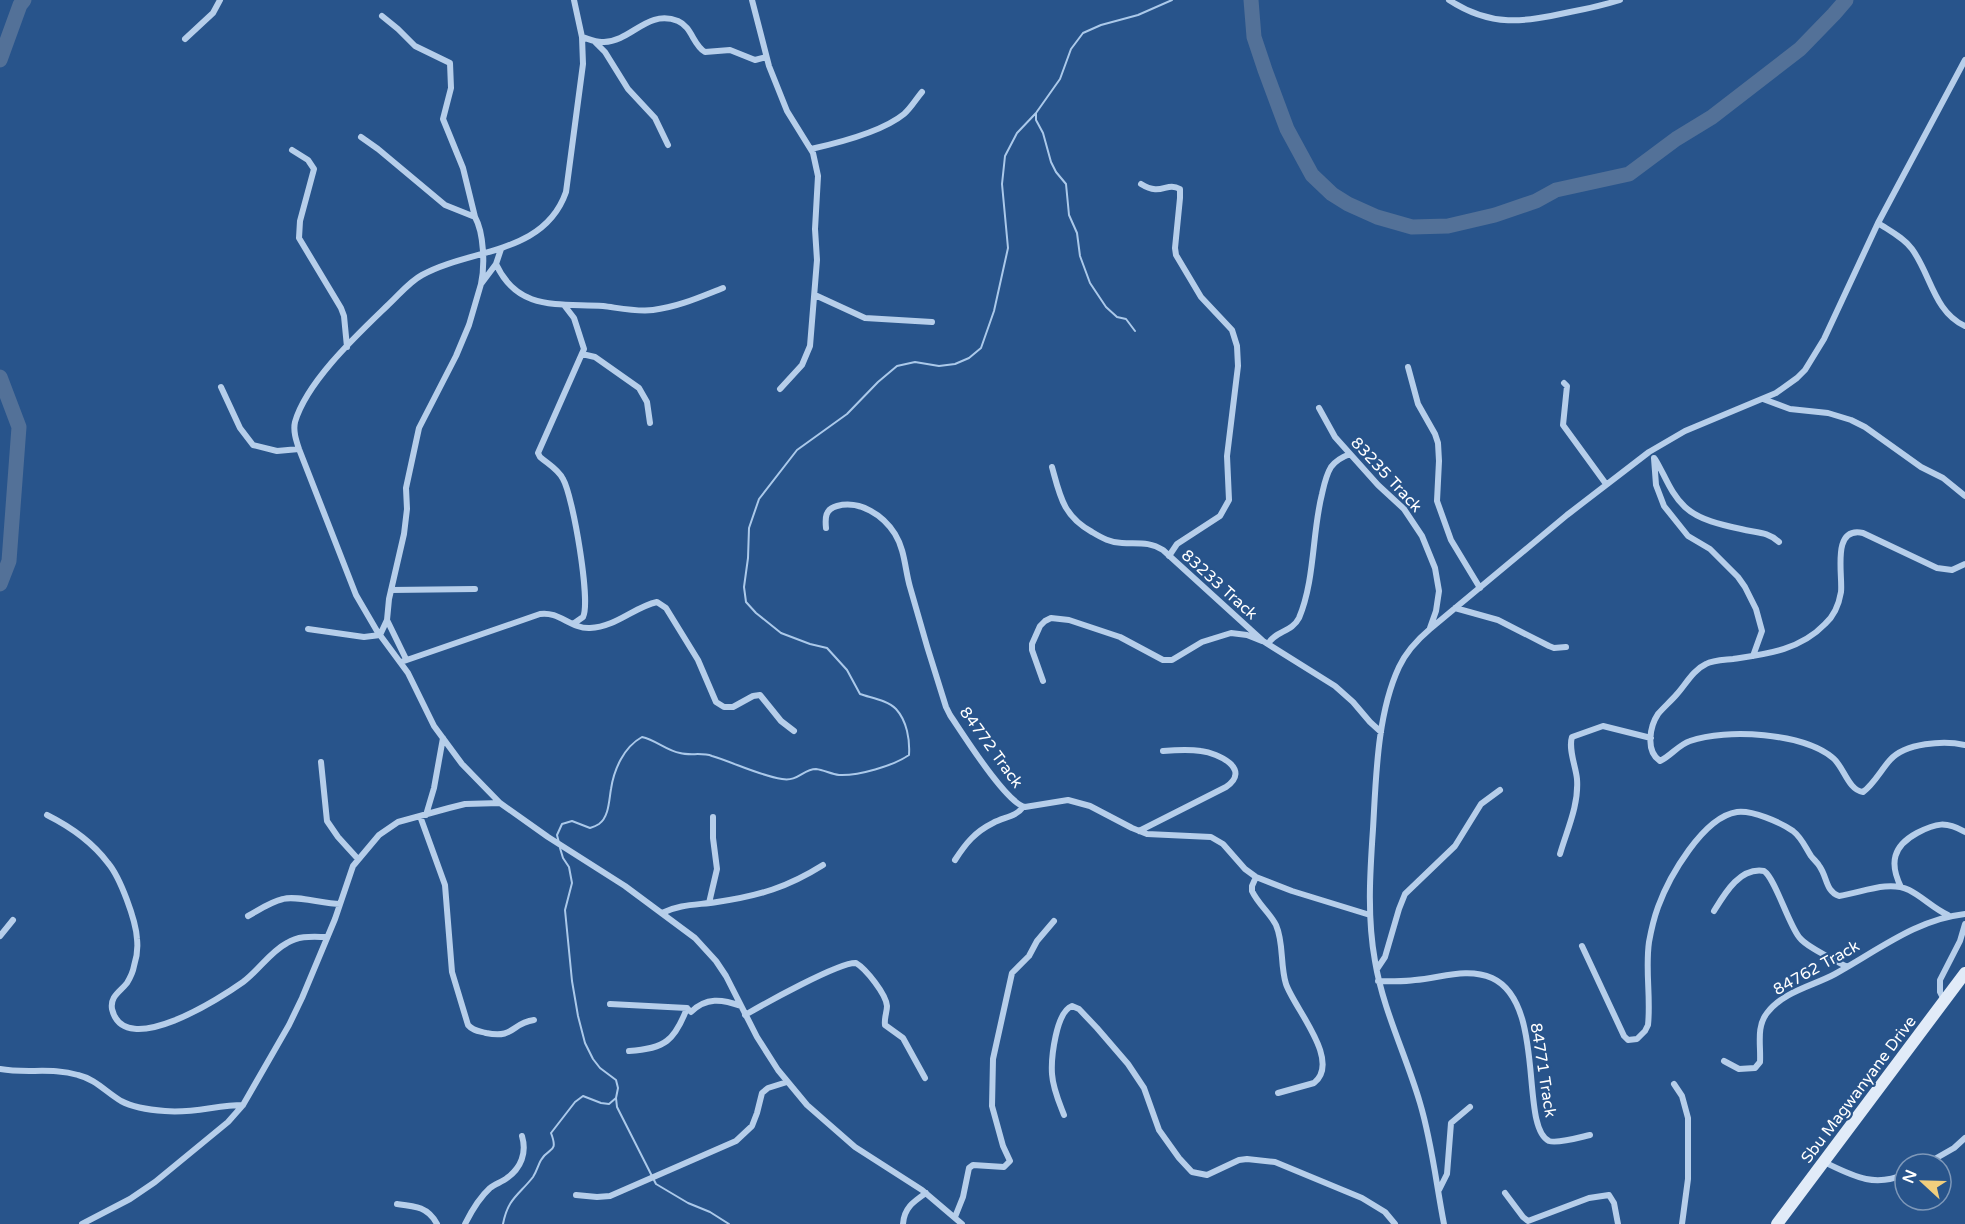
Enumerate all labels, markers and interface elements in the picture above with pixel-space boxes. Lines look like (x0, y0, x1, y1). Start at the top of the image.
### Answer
street label: 83235 Track (1346, 433, 1426, 517)
street label: 83233 Track (1177, 545, 1262, 624)
street label: 84772 Track (955, 703, 1028, 792)
street label: 84762 Track (1770, 936, 1863, 1000)
street label: Sbu Magwanyane Drive (1797, 1012, 1921, 1167)
street label: 84771 Track (1526, 1021, 1560, 1119)
north arrow (1893, 1152, 1953, 1212)
text: N (1898, 1167, 1922, 1186)

